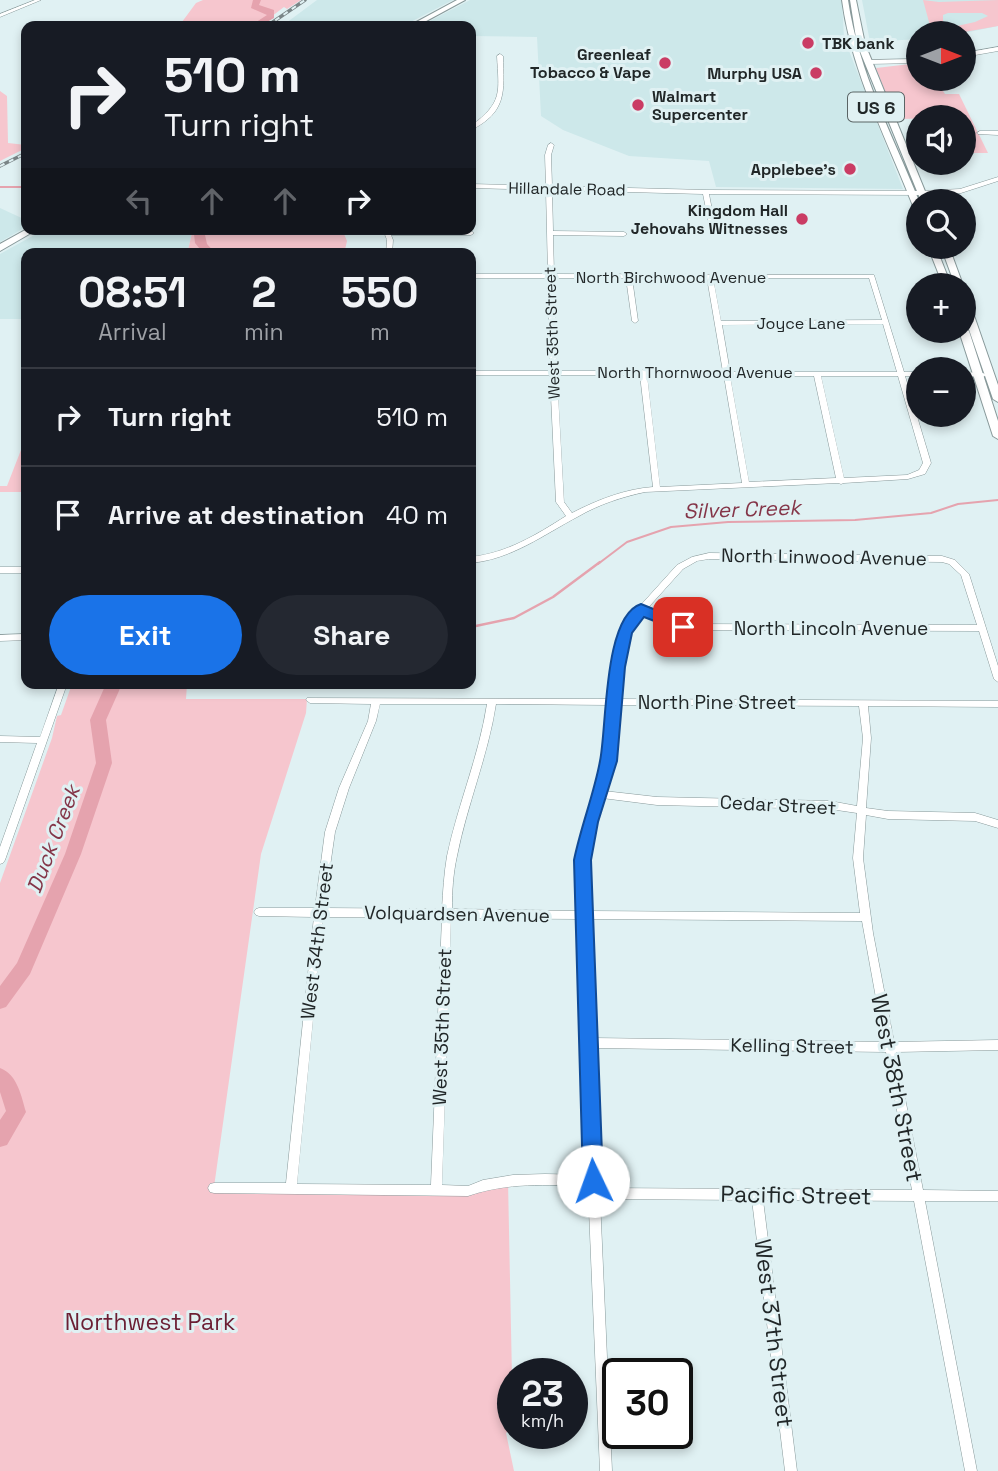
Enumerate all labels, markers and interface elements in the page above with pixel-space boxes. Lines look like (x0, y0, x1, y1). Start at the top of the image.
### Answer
north arrow (906, 21, 976, 91)
map controls (906, 21, 976, 427)
place label: TBK bank (822, 33, 894, 54)
marker: TBK bank (800, 35, 816, 51)
text: 510 m (164, 44, 301, 106)
place label: Greenleaf Tobacco & Vape (530, 44, 651, 83)
icon: right (49, 49, 140, 140)
marker: Greenleaf Tobacco & Vape (657, 55, 673, 71)
place label: Murphy USA (707, 63, 802, 84)
marker: Murphy USA (808, 65, 824, 81)
place label: Walmart Supercenter (652, 86, 748, 125)
road number: US 6 (848, 92, 904, 122)
marker: Walmart Supercenter (630, 97, 646, 113)
text: Turn right (164, 105, 314, 145)
button: sound (906, 105, 976, 175)
place label: Applebee's (751, 159, 836, 180)
marker: Applebee's (842, 161, 858, 177)
street label: Hillandale Road (508, 177, 626, 201)
icon: left (120, 182, 158, 220)
icon: ahead (193, 182, 231, 220)
icon: ahead (266, 182, 304, 220)
icon: right (339, 182, 377, 220)
button: search (906, 189, 976, 259)
place label: Kingdom Hall Jehovahs Witnesses (631, 200, 788, 239)
marker: Kingdom Hall Jehovahs Witnesses (794, 211, 810, 227)
text: 08:51 (78, 266, 187, 319)
text: 2 (251, 266, 276, 319)
text: 550 (341, 266, 419, 319)
street label: West 35th Street (539, 266, 565, 400)
street label: North Birchwood Avenue (576, 267, 766, 288)
button: + (906, 273, 976, 343)
street label: Joyce Lane (756, 313, 846, 334)
text: Arrival (98, 317, 167, 347)
text: min (244, 317, 284, 347)
text: m (370, 317, 390, 347)
button: − (906, 357, 976, 427)
street label: North Thornwood Avenue (597, 362, 793, 383)
icon: right (49, 398, 87, 436)
text: Turn right (108, 400, 232, 434)
text: 510 m (376, 400, 448, 434)
water label: Silver Creek (683, 493, 804, 525)
icon: arrive (49, 496, 87, 534)
text: Arrive at destination (108, 498, 365, 532)
text: 40 m (386, 498, 448, 532)
street label: North Linwood Avenue (721, 543, 927, 571)
button: Exit (49, 595, 242, 675)
button: Share (256, 595, 448, 675)
pin (653, 597, 713, 657)
icon: arrive (664, 608, 702, 646)
street label: North Lincoln Avenue (734, 616, 928, 641)
street label: North Pine Street (638, 690, 796, 715)
water label: Duck Creek (20, 779, 87, 897)
street label: Cedar Street (719, 789, 837, 821)
street label: West 34th Street (295, 861, 339, 1021)
street label: Volquardsen Avenue (364, 900, 550, 928)
street label: West 35th Street (427, 948, 457, 1106)
street label: West 38th Street (864, 991, 930, 1185)
street label: Kelling Street (730, 1032, 854, 1060)
position arrow (556, 1144, 630, 1218)
street label: Pacific Street (720, 1179, 872, 1211)
street label: West 37th Street (748, 1237, 800, 1429)
park label: Northwest Park (65, 1307, 235, 1337)
speed limit sign: 30 (602, 1358, 693, 1449)
text: 23 (521, 1372, 564, 1416)
text: km/h (521, 1409, 564, 1432)

